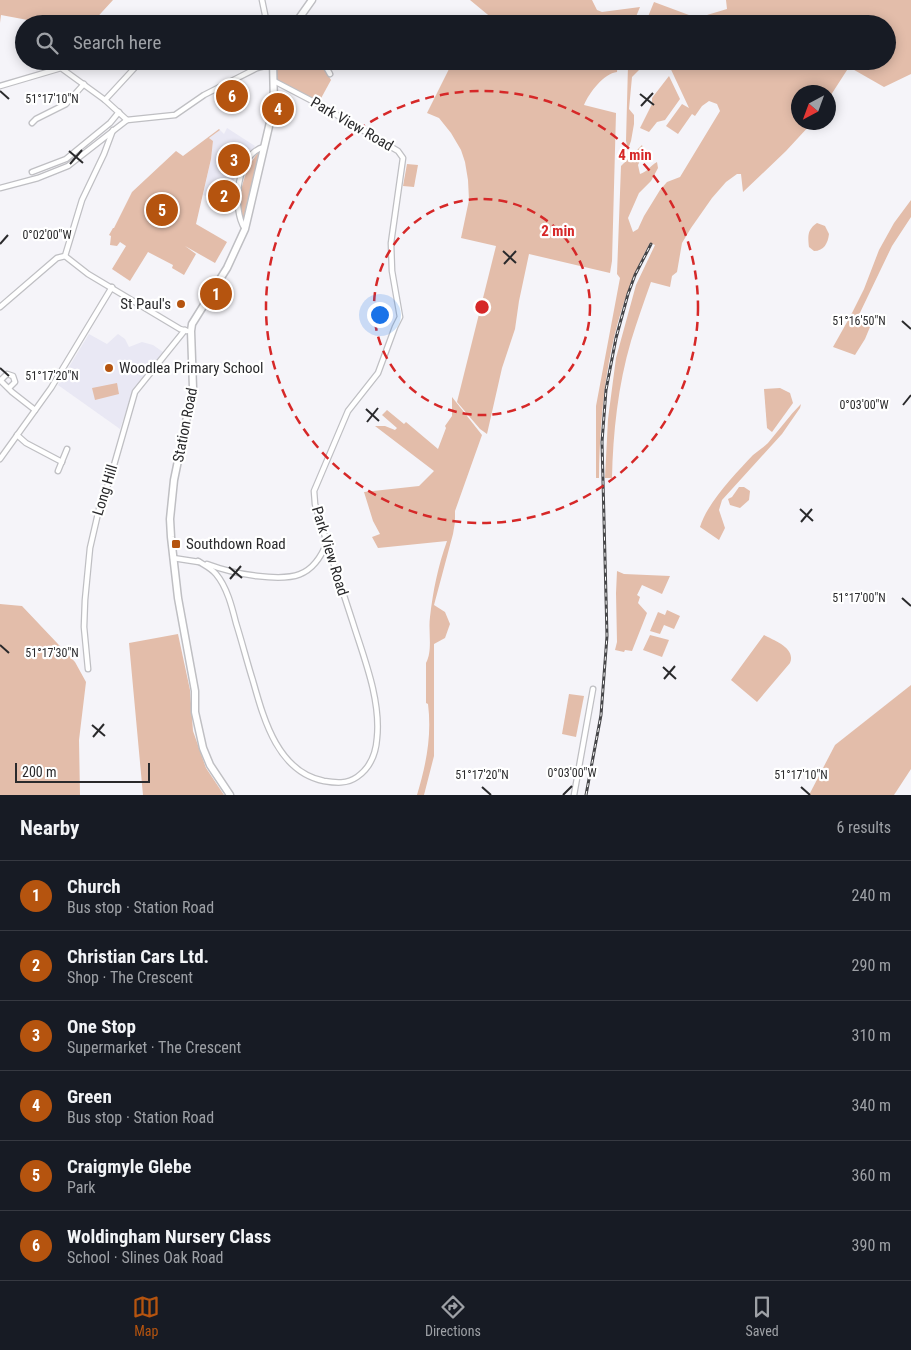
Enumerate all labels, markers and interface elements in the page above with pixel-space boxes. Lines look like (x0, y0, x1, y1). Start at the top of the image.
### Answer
search box (15, 15, 896, 70)
icon: search (33, 29, 61, 57)
text: Search here (73, 31, 161, 54)
pin: 6 (216, 77, 248, 115)
north arrow (791, 85, 836, 130)
pin: 4 (262, 90, 294, 128)
text: 51°17'10"N (25, 92, 79, 106)
street label: Park View Road (307, 93, 397, 155)
pin: 3 (218, 141, 250, 179)
text: 4 min (618, 146, 652, 164)
pin: 2 (208, 177, 240, 215)
pin: 5 (146, 191, 178, 229)
text: 2 min (541, 222, 575, 240)
text: 0°02'00"W (22, 228, 72, 242)
pin: 1 (200, 275, 232, 313)
place label: St Paul's (120, 295, 171, 313)
marker: St Paul's (175, 298, 187, 310)
centre of rings (473, 298, 491, 316)
your location (367, 302, 393, 328)
text: 51°16'50"N (832, 314, 886, 328)
place label: Woodlea Primary School (119, 359, 263, 377)
marker: Woodlea Primary School (103, 362, 115, 374)
text: 51°17'20"N (25, 369, 79, 383)
street label: Station Road (169, 386, 201, 464)
text: 0°03'00"W (839, 398, 889, 412)
street label: Long Hill (89, 462, 121, 518)
street label: Park View Road (308, 504, 352, 598)
place label: Southdown Road (186, 535, 286, 553)
marker: Southdown Road (170, 538, 182, 550)
text: 51°17'00"N (832, 591, 886, 605)
text: 51°17'30"N (25, 646, 79, 660)
scale bar (15, 760, 150, 783)
text: 200 m (22, 764, 57, 780)
text: 0°03'00"W (547, 766, 597, 780)
text: 51°17'20"N (455, 768, 509, 782)
text: 51°17'10"N (774, 768, 828, 782)
text: Nearby (20, 816, 79, 840)
text: 6 results (836, 818, 891, 837)
text: Church (67, 875, 121, 898)
text: 1 (32, 886, 40, 905)
text: 240 m (852, 886, 891, 905)
text: Bus stop · Station Road (67, 898, 214, 917)
text: Christian Cars Ltd. (67, 945, 209, 968)
text: 2 (32, 956, 40, 975)
text: 290 m (852, 956, 891, 975)
text: Shop · The Crescent (67, 968, 193, 987)
text: One Stop (67, 1015, 136, 1038)
text: 3 (32, 1026, 40, 1045)
text: 310 m (852, 1026, 891, 1045)
text: Supermarket · The Crescent (67, 1038, 241, 1057)
text: Green (67, 1085, 112, 1108)
text: 4 (32, 1096, 40, 1115)
text: 340 m (852, 1096, 891, 1115)
text: Bus stop · Station Road (67, 1108, 214, 1127)
text: Craigmyle Glebe (67, 1155, 191, 1178)
text: 5 (32, 1166, 40, 1185)
text: 360 m (852, 1166, 891, 1185)
text: Park (67, 1178, 96, 1197)
text: Woldingham Nursery Class (67, 1225, 271, 1248)
text: 6 (32, 1236, 40, 1255)
text: 390 m (852, 1236, 891, 1255)
text: School · Slines Oak Road (67, 1248, 224, 1267)
tab: Map (132, 1293, 160, 1339)
tab: Directions (425, 1293, 481, 1339)
tab: Saved (745, 1293, 779, 1339)

